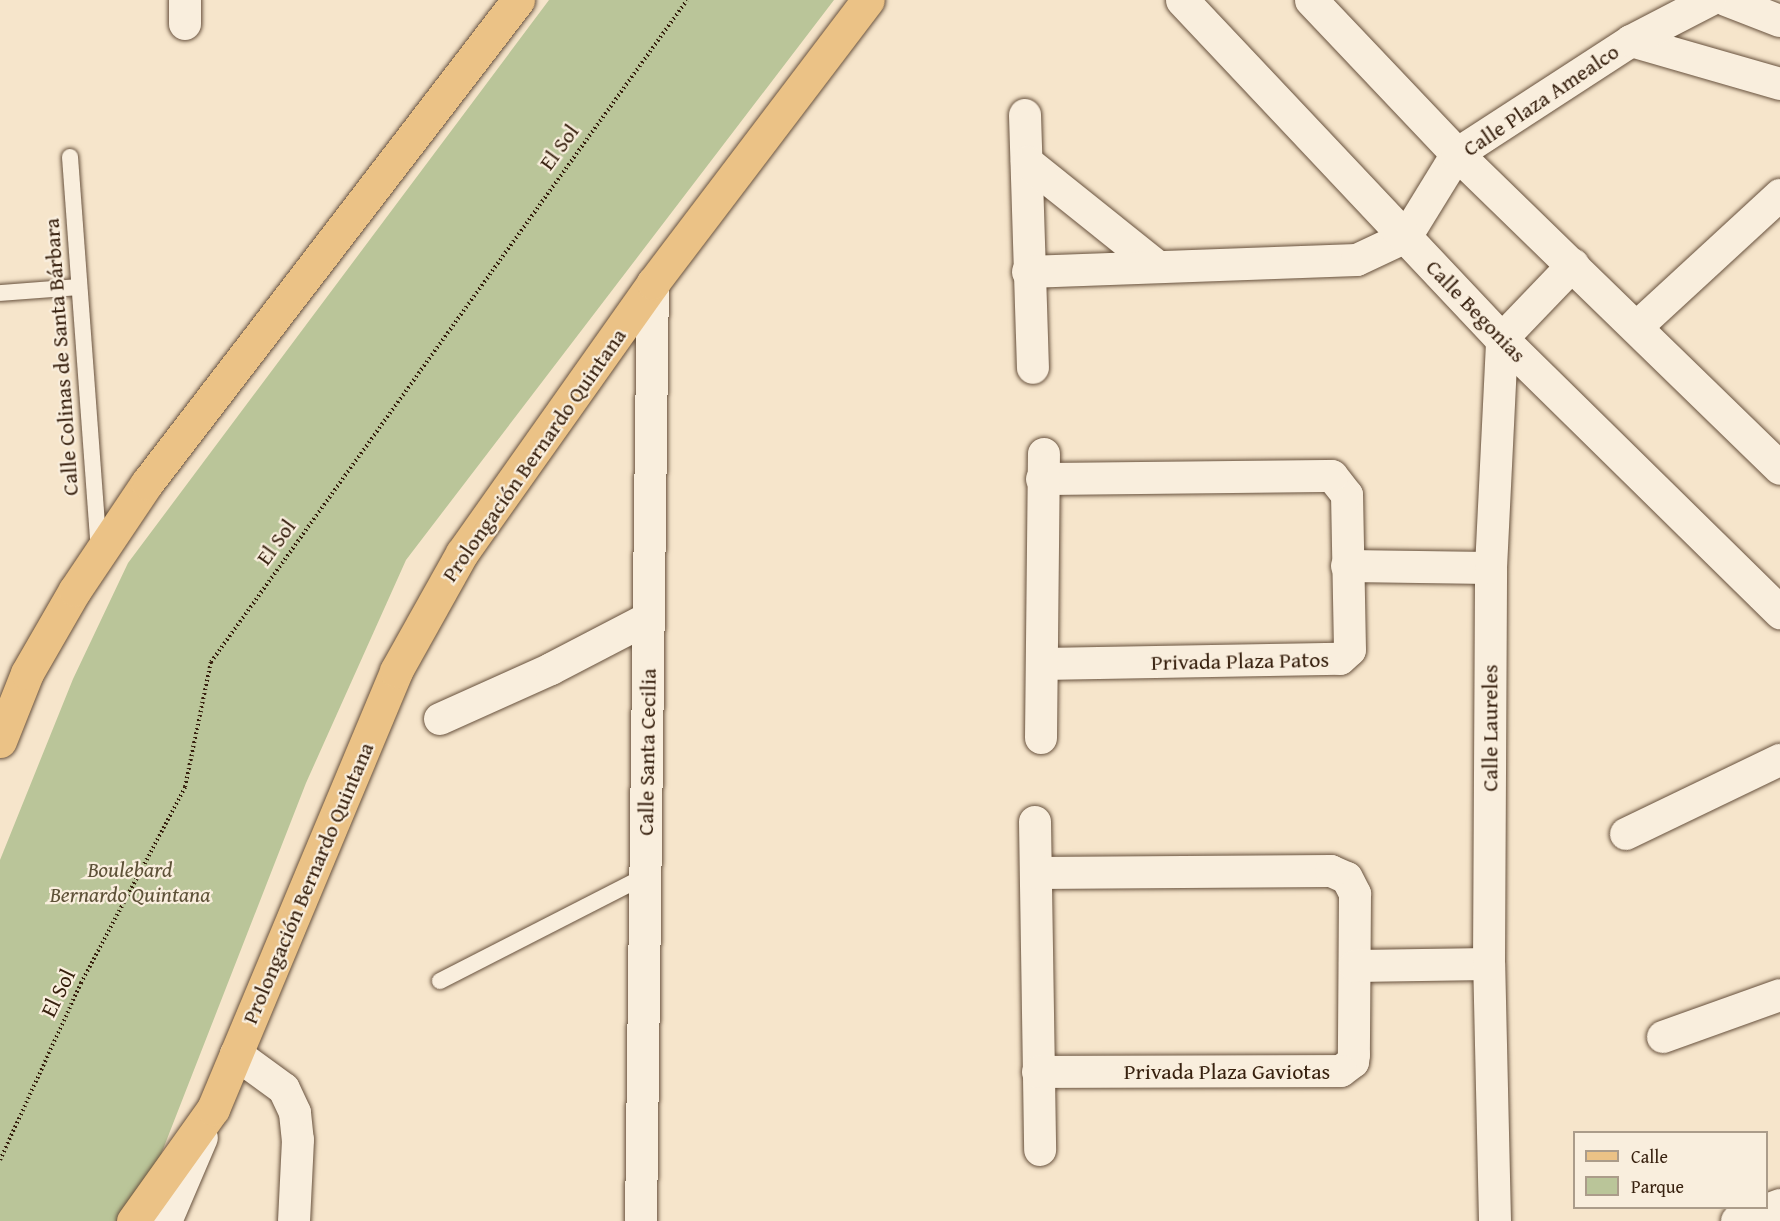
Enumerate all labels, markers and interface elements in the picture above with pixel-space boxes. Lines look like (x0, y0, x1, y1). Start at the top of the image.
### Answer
street label: Calle Plaza Amealco (1458, 38, 1624, 162)
street label: El Sol (534, 119, 584, 175)
street label: Calle Colinas de Santa Bárbara (38, 217, 84, 497)
street label: Calle Begonias (1420, 254, 1532, 368)
street label: Prolongación Bernardo Quintana (436, 323, 632, 587)
street label: El Sol (251, 514, 301, 570)
street label: Privada Plaza Patos (1151, 646, 1329, 676)
street label: Calle Laureles (1477, 664, 1503, 792)
street label: Calle Santa Cecilia (632, 668, 662, 836)
street label: Prolongación Bernardo Quintana (237, 738, 379, 1028)
park label: Boulebard Bernardo Quintana (50, 856, 210, 908)
street label: El Sol (35, 965, 81, 1021)
street label: Privada Plaza Gaviotas (1124, 1059, 1330, 1085)
legend (1573, 1131, 1768, 1209)
text: Calle (1631, 1143, 1668, 1170)
text: Parque (1631, 1173, 1684, 1200)

